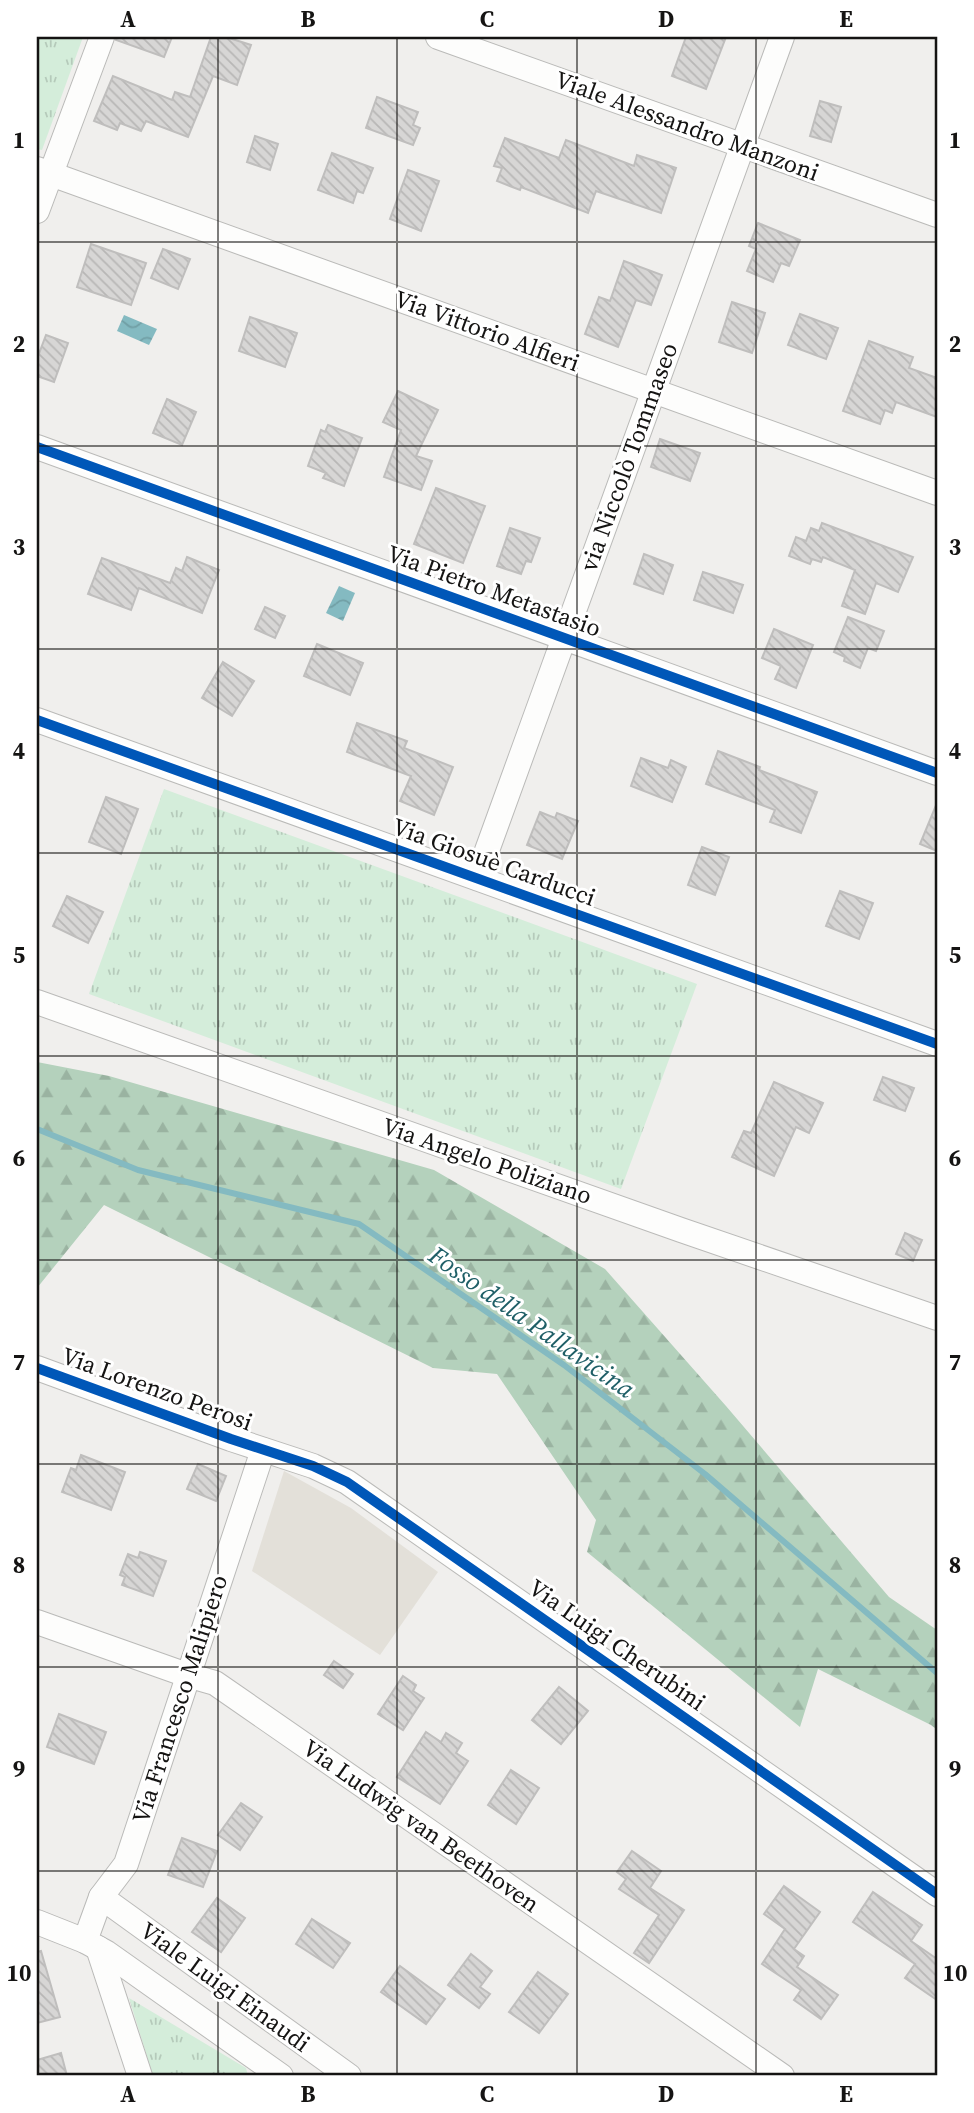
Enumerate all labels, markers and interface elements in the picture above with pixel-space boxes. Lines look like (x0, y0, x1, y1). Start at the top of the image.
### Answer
text: A (120, 3, 136, 35)
text: B (301, 3, 316, 35)
text: C (480, 3, 494, 35)
text: D (658, 3, 674, 35)
text: E (839, 3, 853, 35)
street label: Viale Alessandro Manzoni (551, 62, 824, 189)
text: 1 (13, 124, 25, 156)
text: 1 (949, 124, 961, 156)
street label: Via Vittorio Alfieri (390, 282, 584, 379)
text: 2 (13, 328, 25, 360)
text: 2 (949, 328, 961, 360)
street label: via Niccolò Tommaseo (572, 338, 685, 576)
text: 3 (13, 531, 25, 563)
text: 3 (949, 531, 961, 563)
street label: Via Pietro Metastasio (383, 537, 606, 645)
text: 4 (13, 735, 25, 767)
text: 4 (949, 735, 961, 767)
street label: Via Giosuè Carducci (388, 809, 600, 914)
text: 5 (13, 939, 25, 971)
text: 5 (949, 939, 961, 971)
street label: Via Angelo Poliziano (378, 1109, 596, 1212)
text: 6 (13, 1142, 25, 1174)
text: 6 (949, 1142, 961, 1174)
water label: Fosso della Pallavicina (421, 1237, 643, 1407)
street label: Via Lorenzo Perosi (57, 1339, 257, 1438)
text: 7 (13, 1346, 25, 1378)
text: 7 (949, 1346, 961, 1378)
text: 8 (13, 1549, 25, 1581)
text: 8 (949, 1549, 961, 1581)
street label: Via Francesco Malipiero (124, 1571, 235, 1827)
street label: Via Luigi Cherubini (522, 1571, 712, 1718)
street label: Via Ludwig van Beethoven (296, 1731, 546, 1920)
text: 9 (13, 1753, 25, 1785)
text: 9 (949, 1753, 961, 1785)
street label: Viale Luigi Einaudi (134, 1914, 317, 2060)
text: 10 (7, 1957, 31, 1989)
text: 10 (943, 1957, 967, 1989)
text: A (120, 2078, 136, 2110)
text: B (301, 2078, 316, 2110)
text: C (480, 2078, 494, 2110)
text: D (658, 2078, 674, 2110)
text: E (839, 2078, 853, 2110)

